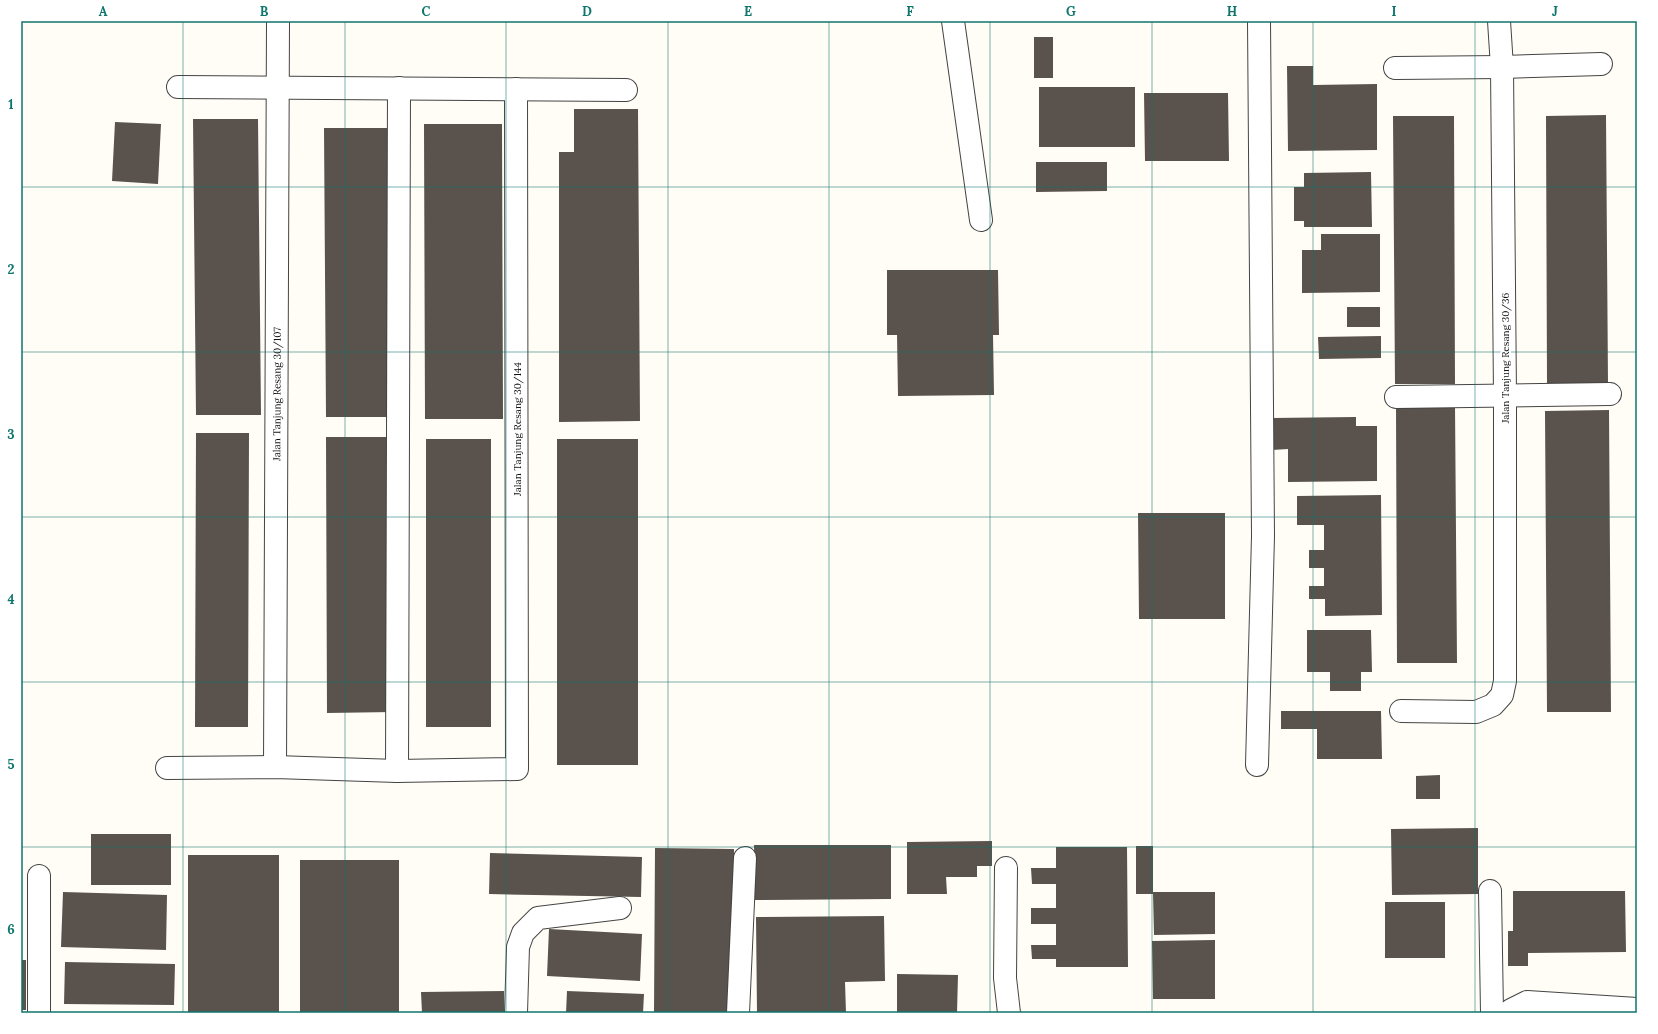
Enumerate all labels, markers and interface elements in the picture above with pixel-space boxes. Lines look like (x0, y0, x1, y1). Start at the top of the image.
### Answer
text: A (99, 3, 108, 20)
text: B (260, 3, 269, 20)
text: C (422, 3, 431, 20)
text: D (582, 3, 592, 20)
text: E (744, 3, 752, 20)
text: F (906, 3, 914, 20)
text: G (1066, 3, 1076, 20)
text: H (1227, 3, 1237, 20)
text: I (1391, 3, 1397, 20)
text: J (1552, 3, 1558, 20)
text: 1 (8, 96, 14, 113)
text: 2 (8, 261, 15, 278)
street label: Jalan Tanjung Resang 30/36 (1499, 292, 1512, 424)
street label: Jalan Tanjung Resang 30/107 (270, 327, 284, 462)
street label: Jalan Tanjung Resang 30/144 (511, 362, 524, 497)
text: 3 (7, 426, 15, 443)
text: 4 (7, 591, 15, 608)
text: 5 (7, 756, 15, 773)
text: 6 (7, 921, 15, 938)

